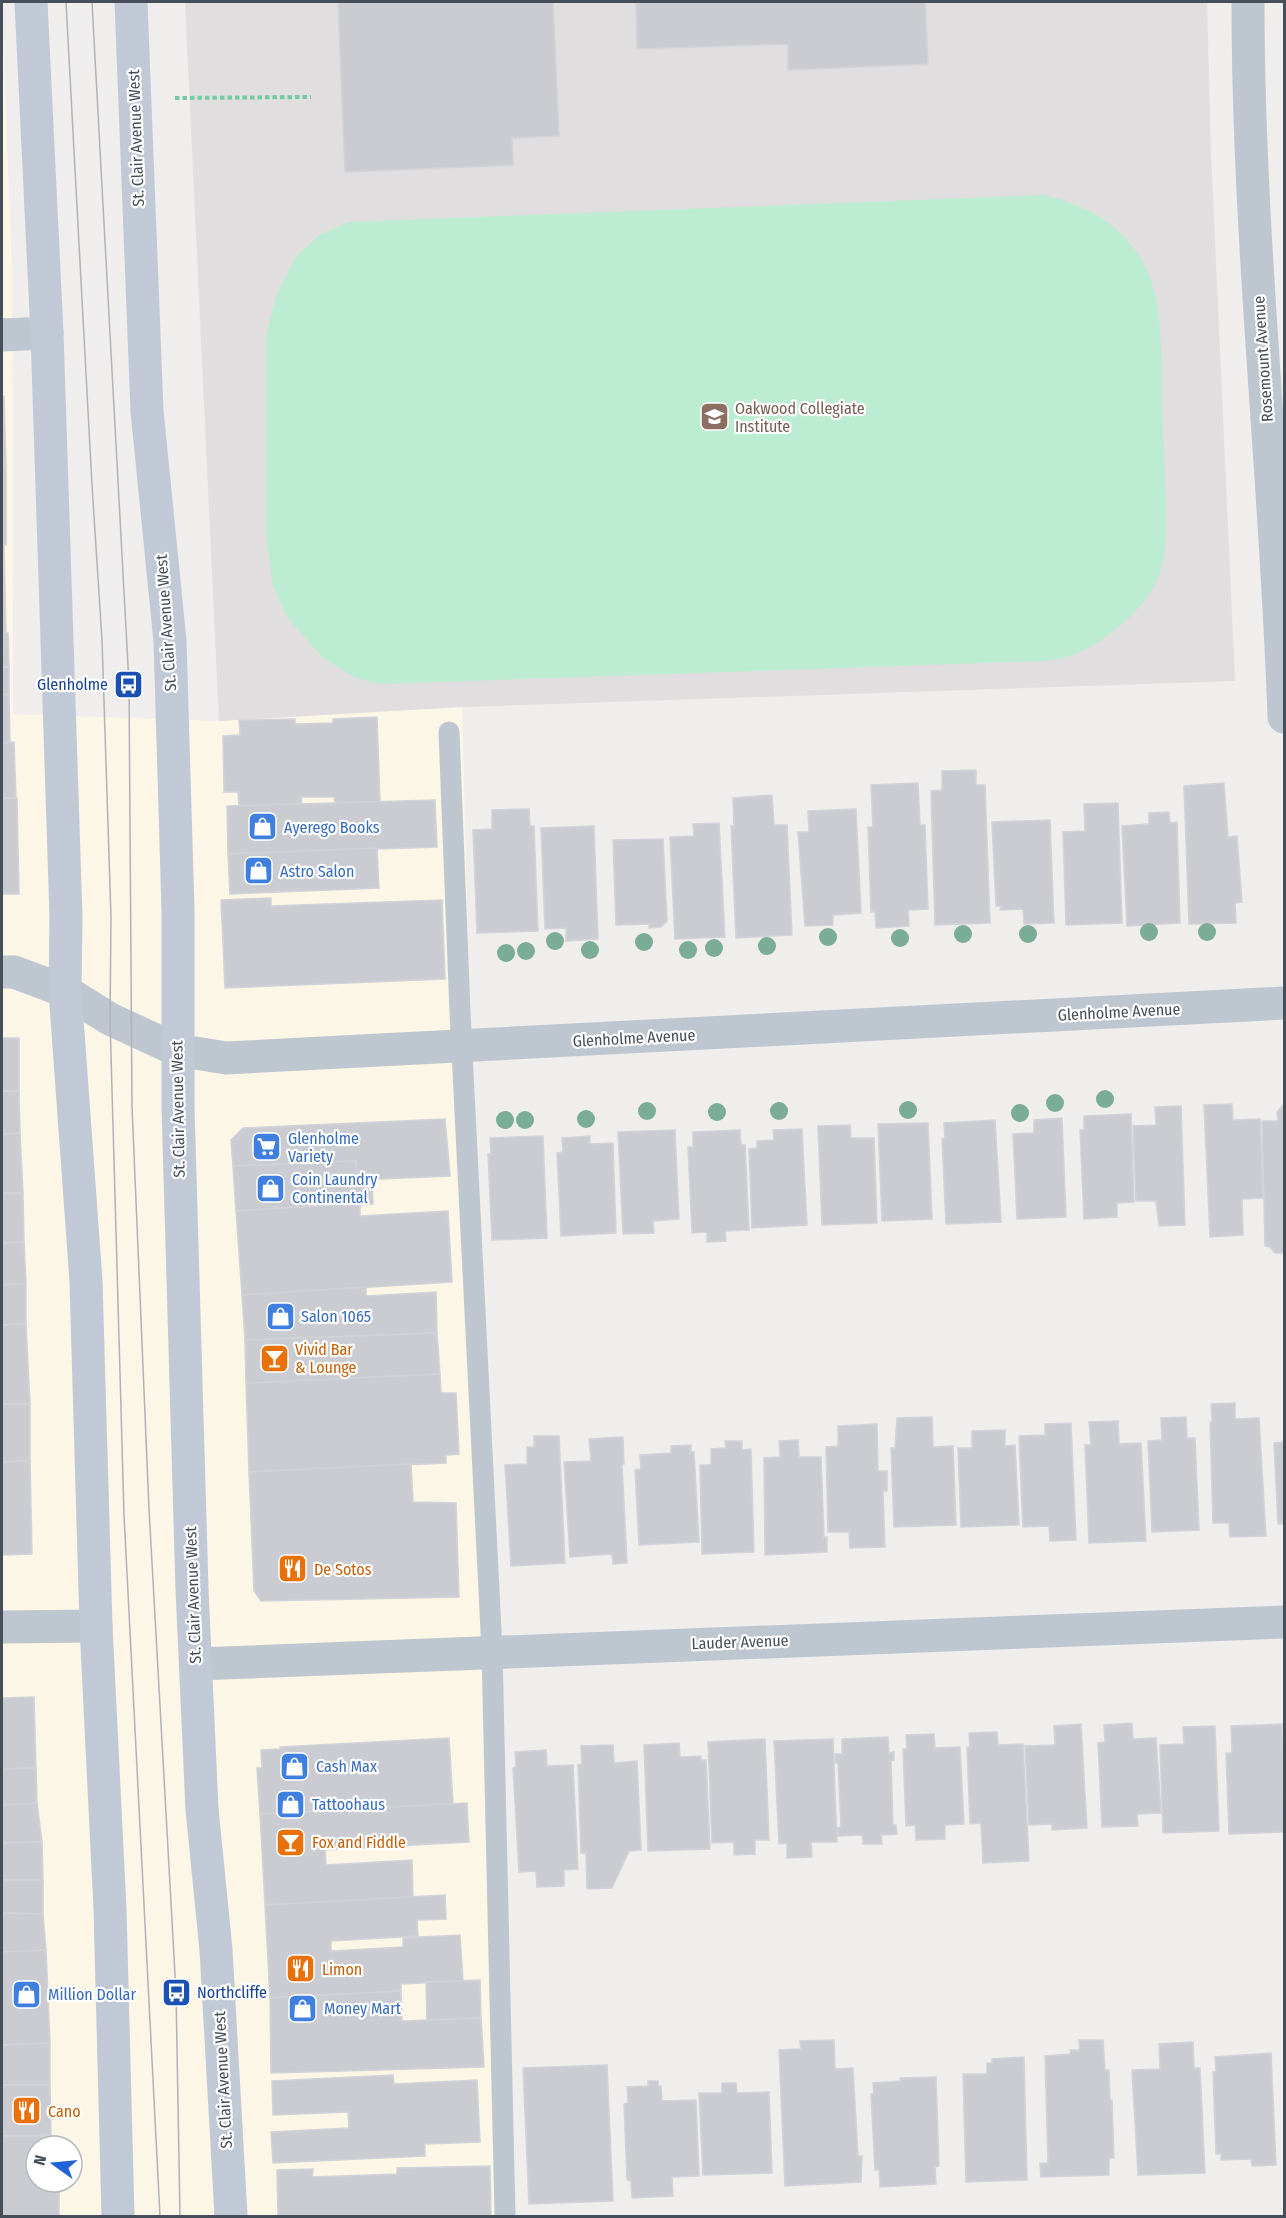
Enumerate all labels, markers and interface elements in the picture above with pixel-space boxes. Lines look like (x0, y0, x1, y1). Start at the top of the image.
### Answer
street label: St. Clair Avenue West (124, 68, 148, 207)
street label: Rosemount Avenue (1249, 295, 1277, 423)
place label: Oakwood Collegiate Institute (735, 399, 865, 436)
school or university icon: Oakwood Collegiate Institute (698, 401, 730, 433)
street label: St. Clair Avenue West (152, 553, 180, 692)
bus stop icon: Glenholme (113, 668, 145, 700)
place label: Glenholme (37, 675, 108, 694)
shop icon: Ayerego Books (247, 811, 279, 843)
place label: Ayerego Books (284, 818, 380, 837)
shop icon: Astro Salon (243, 855, 275, 887)
place label: Astro Salon (280, 862, 354, 881)
street label: Glenholme Avenue (1057, 999, 1181, 1025)
street label: Glenholme Avenue (572, 1025, 696, 1051)
street label: St. Clair Avenue West (167, 1039, 189, 1178)
place label: Glenholme Variety (288, 1129, 359, 1166)
supermarket icon: Glenholme Variety (251, 1131, 283, 1163)
place label: Coin Laundry Continental (292, 1170, 378, 1207)
shop icon: Coin Laundry Continental (255, 1172, 287, 1204)
shop icon: Salon 1065 (264, 1300, 296, 1332)
place label: Salon 1065 (301, 1307, 371, 1326)
place label: Vivid Bar & Lounge (295, 1340, 357, 1377)
bar icon: Vivid Bar & Lounge (258, 1342, 290, 1374)
street label: St. Clair Avenue West (181, 1525, 205, 1664)
restaurant icon: De Sotos (277, 1553, 309, 1585)
place label: De Sotos (314, 1560, 372, 1579)
street label: Lauder Avenue (691, 1631, 789, 1653)
shop icon: Cash Max (279, 1750, 311, 1782)
place label: Cash Max (316, 1757, 377, 1776)
shop icon: Tattoohaus (275, 1788, 307, 1820)
place label: Tattoohaus (312, 1795, 385, 1814)
bar icon: Fox and Fiddle (275, 1826, 307, 1858)
place label: Fox and Fiddle (312, 1833, 406, 1852)
restaurant icon: Limon (285, 1953, 317, 1985)
place label: Limon (322, 1960, 362, 1979)
bus stop icon: Northcliffe (160, 1976, 192, 2008)
shop icon: Million Dollar (11, 1978, 43, 2010)
place label: Northcliffe (197, 1983, 267, 2002)
place label: Million Dollar (48, 1985, 136, 2004)
shop icon: Money Mart (287, 1992, 319, 2024)
place label: Money Mart (324, 1999, 402, 2018)
street label: St. Clair Avenue West (210, 2010, 236, 2149)
restaurant icon: Cano (11, 2095, 43, 2127)
place label: Cano (48, 2102, 81, 2121)
north arrow (24, 2134, 84, 2194)
text: N (30, 2153, 50, 2167)

